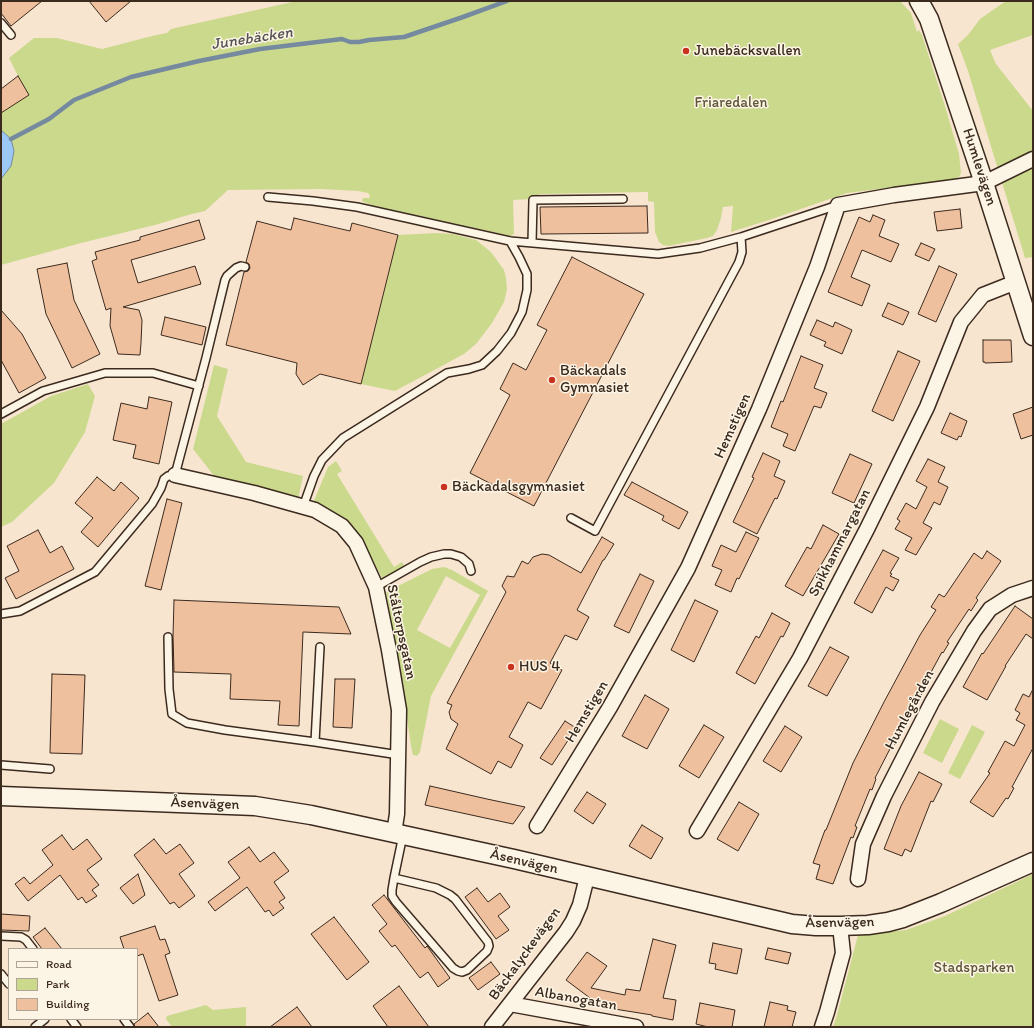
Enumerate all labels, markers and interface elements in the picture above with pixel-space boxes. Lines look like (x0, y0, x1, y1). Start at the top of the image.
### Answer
water label: Junebäcken (210, 23, 294, 55)
place label: Junebäcksvallen (694, 42, 801, 60)
marker: Junebäcksvallen (681, 46, 691, 56)
park label: Friaredalen (695, 94, 767, 112)
street label: Humlevägen (958, 126, 1000, 208)
place label: Bäckadals Gymnasiet (560, 362, 629, 397)
marker: Bäckadals Gymnasiet (547, 375, 557, 385)
street label: Hemstigen (711, 391, 755, 461)
place label: Bäckadalsgymnasiet (452, 478, 585, 496)
marker: Bäckadalsgymnasiet (439, 482, 449, 492)
street label: Spikhammargatan (805, 486, 875, 600)
street label: Ståltorpsgatan (382, 583, 420, 681)
place label: HUS 4 (519, 658, 560, 676)
marker: HUS 4 (506, 662, 516, 672)
street label: Humlegården (881, 667, 939, 753)
street label: Hemstigen (561, 678, 613, 746)
street label: Åsenvägen (170, 794, 240, 814)
street label: Åsenvägen (488, 845, 560, 879)
street label: Bäckalyckevägen (485, 904, 565, 1004)
street label: Åsenvägen (805, 913, 875, 933)
legend (8, 948, 138, 1020)
text: Road (46, 957, 72, 971)
park label: Stadsparken (933, 959, 1015, 977)
text: Park (46, 977, 70, 991)
street label: Albanogatan (534, 983, 618, 1015)
text: Building (46, 997, 89, 1011)

